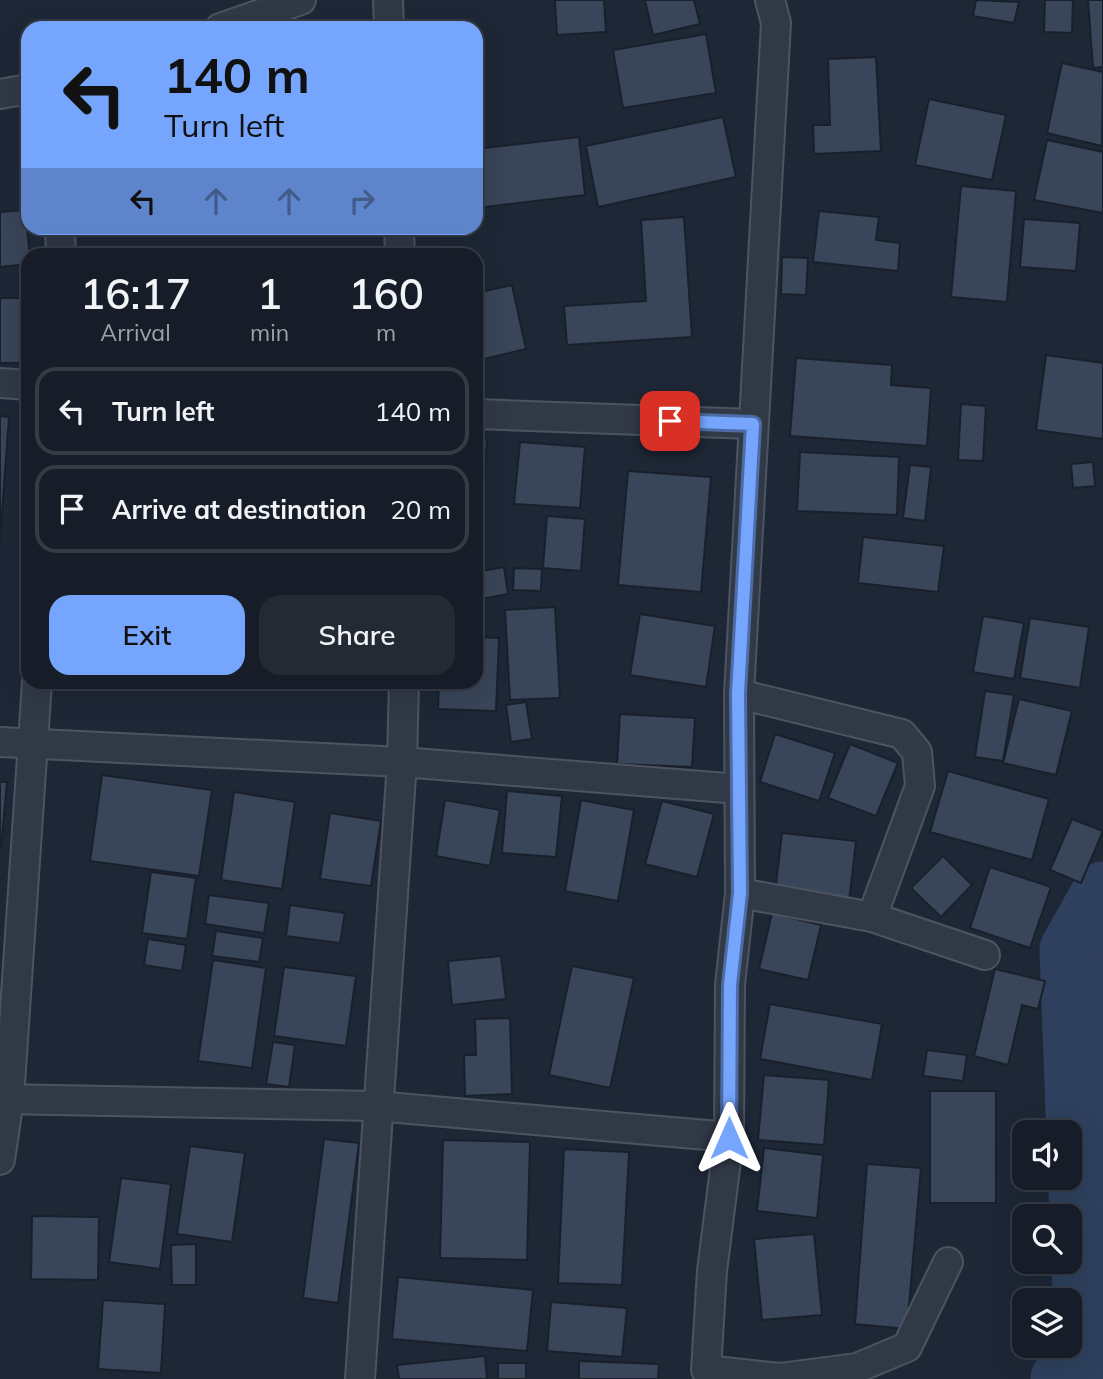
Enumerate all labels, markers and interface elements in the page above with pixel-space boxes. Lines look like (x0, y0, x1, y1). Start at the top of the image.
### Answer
text: 140 m (164, 44, 310, 105)
icon: left (49, 49, 140, 140)
text: Turn left (164, 105, 284, 145)
icon: left (124, 182, 162, 220)
icon: ahead (197, 182, 235, 220)
icon: ahead (270, 182, 308, 220)
icon: right (343, 182, 381, 220)
text: 16:17 (80, 267, 191, 320)
text: 1 (257, 267, 282, 320)
text: 160 (348, 267, 424, 320)
text: Arrival (100, 318, 171, 347)
text: min (250, 318, 289, 347)
text: m (376, 318, 396, 347)
pin (640, 391, 700, 451)
icon: left (53, 392, 91, 430)
text: Turn left (112, 395, 214, 428)
text: 140 m (375, 395, 451, 428)
icon: arrive (651, 402, 689, 440)
icon: arrive (53, 490, 91, 528)
text: Arrive at destination (112, 493, 367, 526)
text: 20 m (390, 493, 451, 526)
button: Exit (49, 595, 245, 675)
button: Share (259, 595, 455, 675)
position arrow (692, 1101, 766, 1175)
map controls (1012, 1120, 1082, 1358)
button: sound (1012, 1120, 1082, 1190)
button: search (1012, 1204, 1082, 1274)
button: layers (1012, 1288, 1082, 1358)

